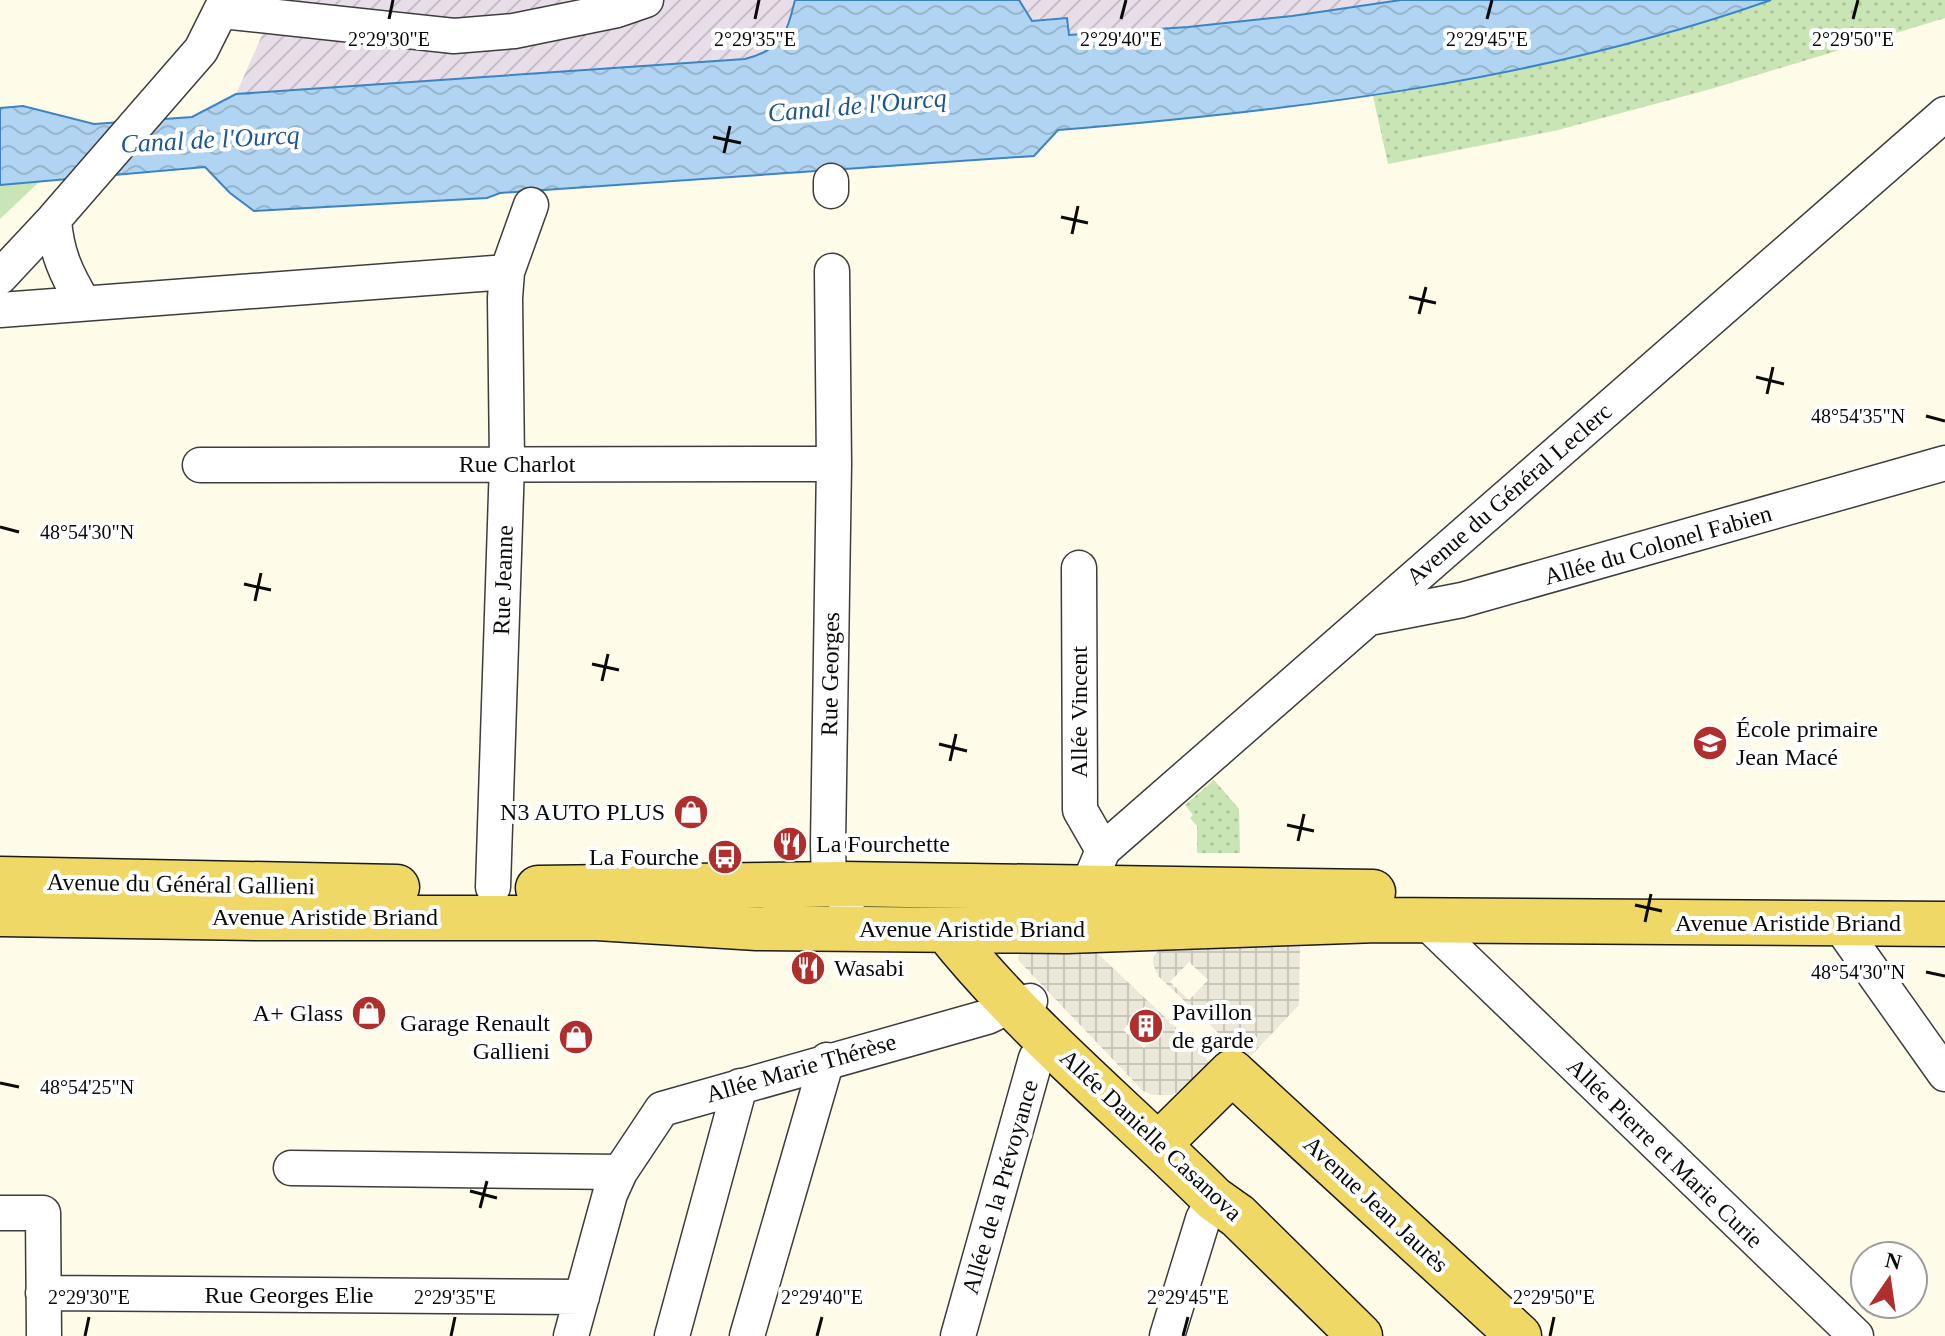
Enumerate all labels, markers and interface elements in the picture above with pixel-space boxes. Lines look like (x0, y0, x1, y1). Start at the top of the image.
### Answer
text: 2°29'30"E (348, 28, 430, 50)
text: 2°29'35"E (714, 28, 796, 50)
text: 2°29'40"E (1080, 28, 1162, 50)
text: 2°29'45"E (1446, 28, 1528, 50)
text: 2°29'50"E (1812, 28, 1894, 50)
water label: Canal de l'Ourcq (766, 83, 948, 128)
water label: Canal de l'Ourcq (120, 120, 300, 159)
street label: Avenue du Général Leclerc (1401, 398, 1617, 590)
text: 48°54'35"N (1811, 405, 1905, 427)
street label: Rue Charlot (459, 451, 576, 477)
street label: Allée du Colonel Fabien (1541, 500, 1775, 590)
text: 48°54'30"N (40, 521, 134, 543)
street label: Rue Jeanne (488, 525, 518, 635)
street label: Rue Georges (816, 612, 844, 736)
street label: Allée Vincent (1066, 646, 1092, 778)
place label: École primaire Jean Macé (1736, 716, 1878, 770)
school or university icon: École primaire Jean Macé (1691, 724, 1729, 762)
shop icon: N3 AUTO PLUS (672, 793, 710, 831)
place label: N3 AUTO PLUS (500, 799, 665, 825)
restaurant icon: La Fourchette (771, 825, 809, 863)
place label: La Fourchette (816, 831, 950, 857)
bus stop icon: La Fourche (706, 838, 744, 876)
place label: La Fourche (589, 844, 699, 870)
street label: Avenue du Général Gallieni (47, 869, 316, 899)
street label: Avenue Aristide Briand (212, 904, 438, 930)
street label: Avenue Aristide Briand (1675, 910, 1901, 936)
street label: Avenue Aristide Briand (859, 916, 1085, 942)
restaurant icon: Wasabi (789, 949, 827, 987)
place label: Wasabi (834, 955, 904, 981)
text: 48°54'30"N (1811, 961, 1905, 983)
shop icon: A+ Glass (350, 994, 388, 1032)
place label: Pavillon de garde (1172, 999, 1254, 1053)
place label: A+ Glass (253, 1000, 343, 1026)
building icon: Pavillon de garde (1127, 1007, 1165, 1045)
place label: Garage Renault Gallieni (400, 1010, 550, 1064)
shop icon: Garage Renault Gallieni (557, 1018, 595, 1056)
street label: Allée Marie Thérèse (703, 1028, 899, 1108)
street label: Allée Danielle Casanova (1055, 1044, 1247, 1226)
street label: Allée Pierre et Marie Curie (1562, 1053, 1768, 1253)
text: 48°54'25"N (40, 1076, 134, 1098)
street label: Allée de la Prévoyance (957, 1077, 1043, 1297)
street label: Avenue Jean Jaurès (1299, 1131, 1453, 1277)
north arrow (1849, 1240, 1929, 1320)
text: N (1883, 1247, 1904, 1275)
street label: Rue Georges Elie (205, 1282, 373, 1308)
text: 2°29'30"E (48, 1286, 130, 1308)
text: 2°29'35"E (414, 1286, 496, 1308)
text: 2°29'40"E (781, 1286, 863, 1308)
text: 2°29'45"E (1147, 1286, 1229, 1308)
text: 2°29'50"E (1513, 1286, 1595, 1308)

